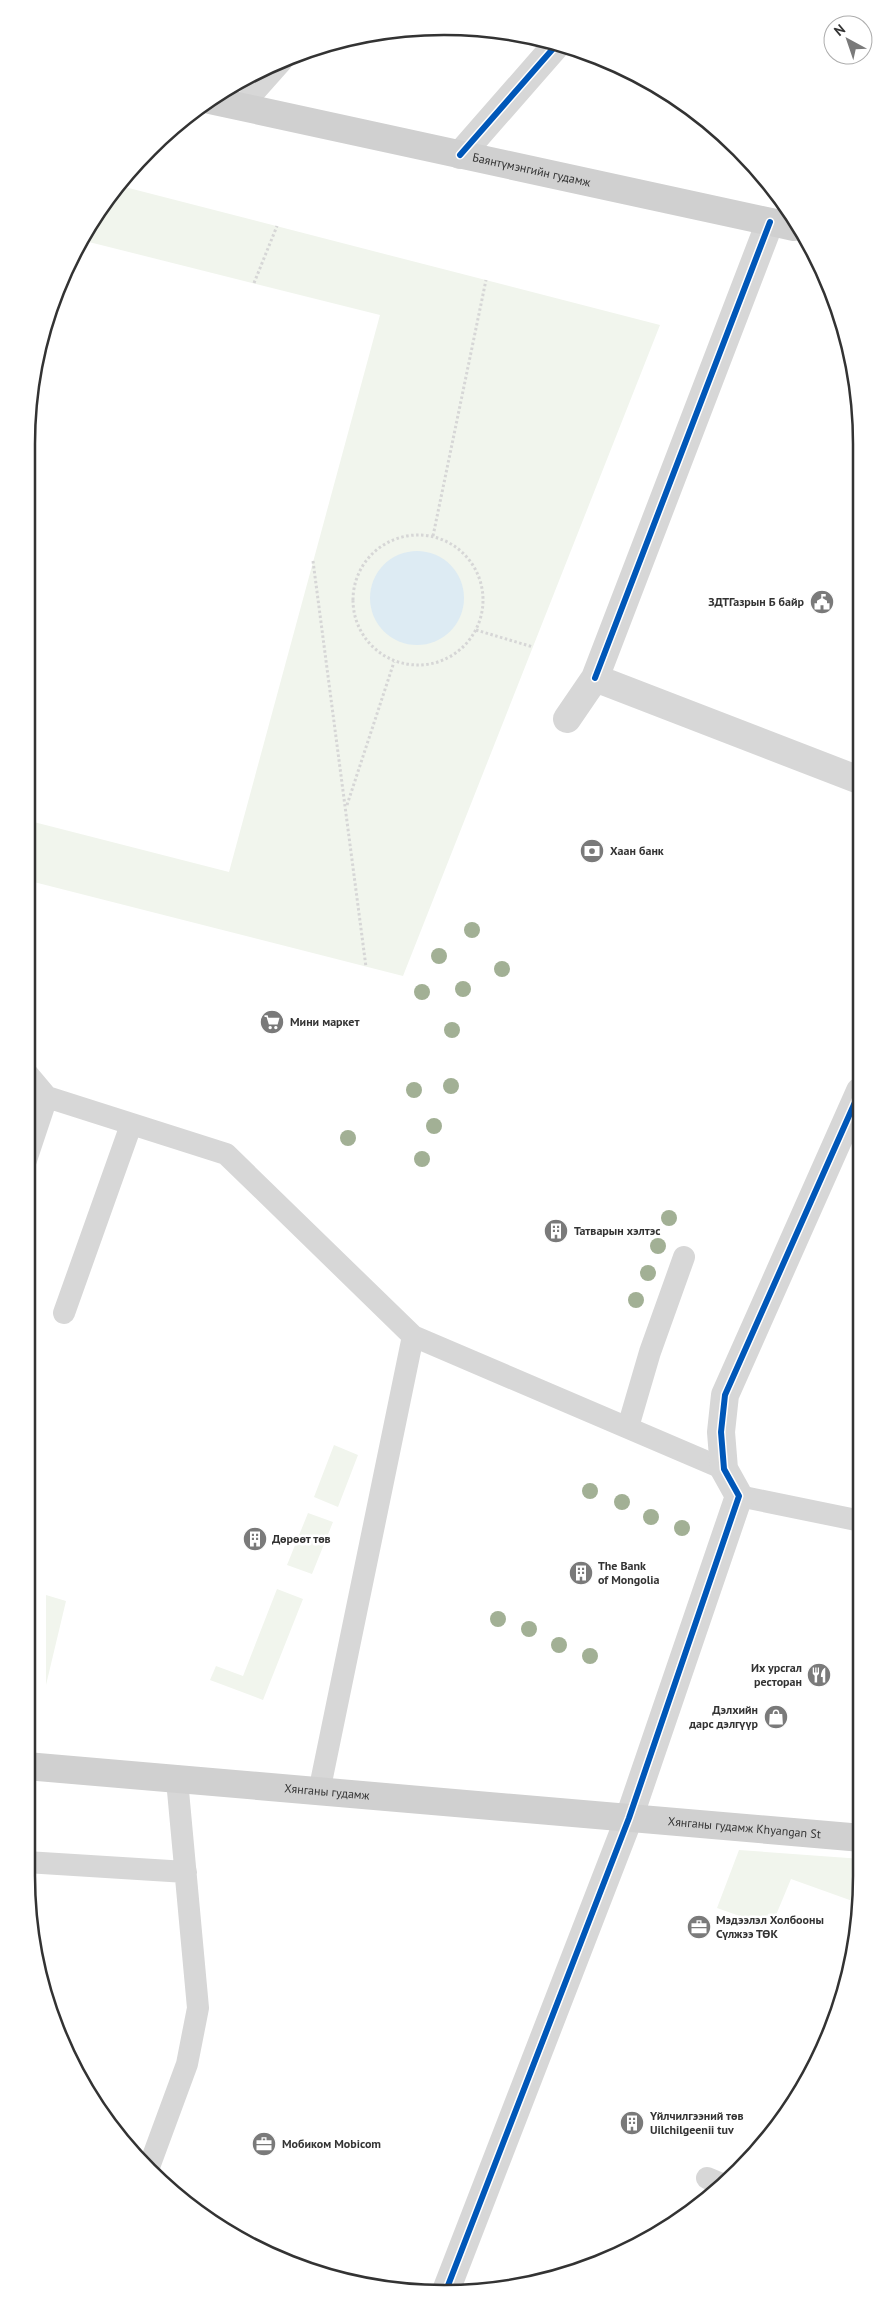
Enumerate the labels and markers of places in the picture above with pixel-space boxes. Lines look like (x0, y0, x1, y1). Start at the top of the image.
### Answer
public building icon: ЗДТГазрын Б байр (809, 589, 835, 615)
place label: ЗДТГазрын Б байр (708, 594, 805, 609)
bank icon: Хаан банк (579, 838, 605, 864)
place label: Хаан банк (610, 843, 664, 858)
supermarket icon: Мини маркет (259, 1009, 285, 1035)
place label: Мини маркет (290, 1014, 359, 1029)
building icon: Татварын хэлтэс (543, 1218, 569, 1244)
place label: Татварын хэлтэс (574, 1223, 660, 1238)
building icon: Дөрөөт төв (242, 1526, 268, 1552)
place label: Дөрөөт төв (272, 1531, 331, 1546)
place label: The Bank of Mongolia (598, 1558, 659, 1587)
building icon: The Bank of Mongolia (568, 1560, 594, 1586)
place label: Их урсгал ресторан (751, 1660, 802, 1689)
restaurant icon: Их урсгал ресторан (806, 1662, 832, 1688)
place label: Дэлхийн дарс дэлгүүр (688, 1702, 759, 1731)
shop icon: Дэлхийн дарс дэлгүүр (763, 1704, 789, 1730)
place label: Мэдээлэл Холбооны Сүлжээ ТӨК (716, 1912, 824, 1941)
office icon: Мэдээлэл Холбооны Сүлжээ ТӨК (686, 1914, 712, 1940)
place label: Үйлчилгээний төв Uilchilgeenii tuv (649, 2108, 744, 2137)
building icon: Үйлчилгээний төв Uilchilgeenii tuv (619, 2110, 645, 2136)
office icon: Мобиком Mobicom (251, 2131, 277, 2157)
place label: Мобиком Mobicom (282, 2136, 381, 2151)

